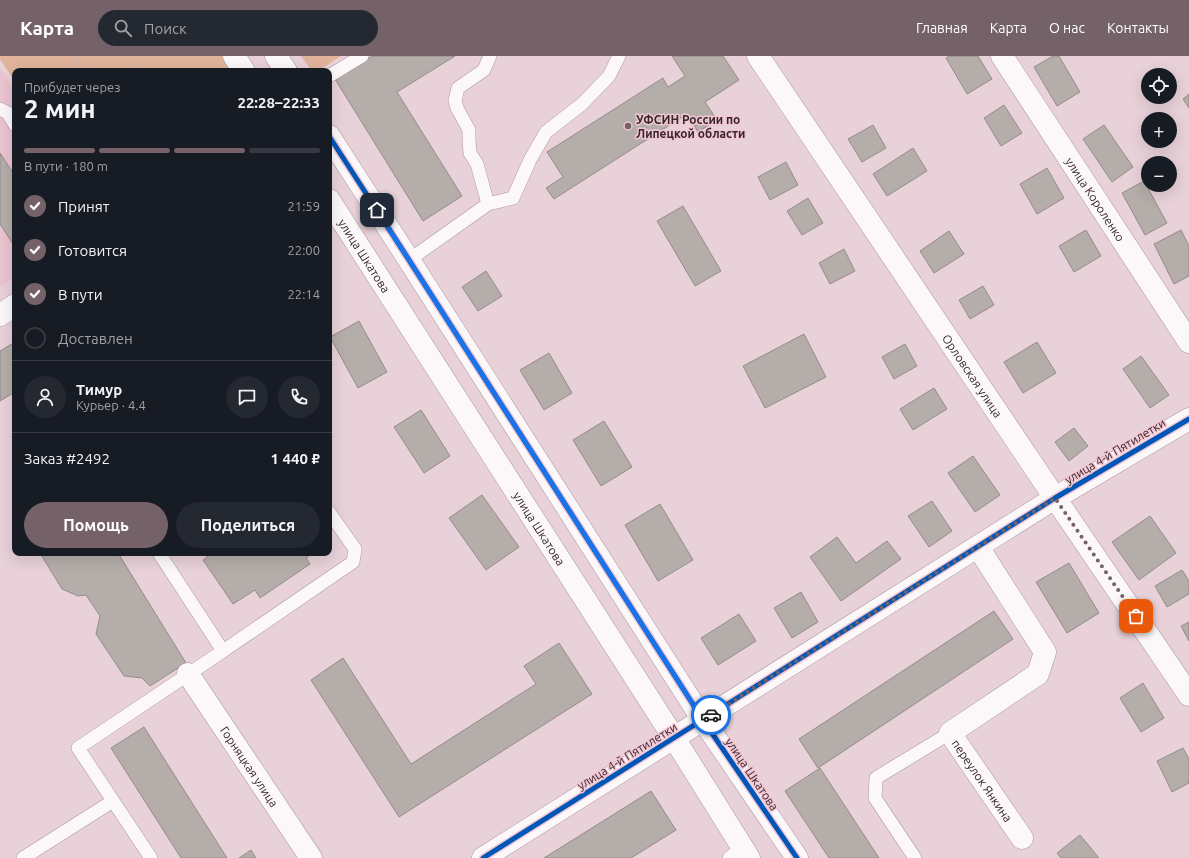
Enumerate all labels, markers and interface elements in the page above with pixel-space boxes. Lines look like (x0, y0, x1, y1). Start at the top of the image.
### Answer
search box (98, 10, 378, 46)
text: Карта (20, 17, 74, 39)
icon: search (112, 17, 134, 39)
text: Поиск (144, 20, 187, 37)
text: Главная (916, 20, 968, 36)
text: Карта (990, 20, 1027, 36)
text: О нас (1049, 20, 1085, 36)
text: Контакты (1107, 20, 1169, 36)
map controls (1141, 68, 1177, 192)
button: locate (1141, 68, 1177, 104)
text: Прибудет через (24, 80, 121, 94)
text: 2 мин (24, 94, 96, 123)
text: 22:28–22:33 (237, 94, 320, 111)
button: + (1141, 112, 1177, 148)
place label: УФСИН России по Липецкой области (636, 113, 745, 140)
marker: УФСИН России по Липецкой области (623, 121, 633, 131)
street label: улица Короленко (1063, 155, 1128, 244)
button: − (1141, 156, 1177, 192)
text: В пути · 180 m (24, 159, 108, 173)
pin (360, 193, 394, 227)
icon: check (24, 195, 46, 217)
text: Принят (58, 198, 110, 215)
text: 21:59 (287, 199, 320, 213)
icon: home (366, 199, 388, 221)
street label: улица Шкатова (336, 216, 393, 295)
icon: check (24, 239, 46, 261)
text: Готовится (58, 242, 127, 259)
text: 22:00 (287, 243, 320, 257)
icon: check (24, 283, 46, 305)
text: В пути (58, 286, 103, 303)
text: 22:14 (287, 287, 320, 301)
text: Доставлен (58, 330, 133, 347)
street label: Орловская улица (940, 332, 1005, 419)
button: person (24, 376, 66, 418)
button: chat (226, 376, 268, 418)
button: phone (278, 376, 320, 418)
text: Тимур (76, 381, 122, 398)
text: Курьер · 4.4 (76, 398, 146, 412)
street label: улица 4-й Пятилетки (1062, 416, 1168, 486)
text: Заказ #2492 (24, 450, 110, 467)
text: 1 440 ₽ (271, 450, 320, 467)
street label: улица Шкатова (511, 489, 568, 568)
button: Помощь (24, 502, 168, 548)
button: Поделиться (176, 502, 320, 548)
pin (1119, 599, 1153, 633)
icon: bag (1125, 605, 1147, 627)
courier (691, 695, 731, 735)
icon: car (700, 704, 722, 726)
street label: улица 4-й Пятилетки (575, 720, 679, 792)
street label: Горняцкая улица (218, 724, 281, 809)
street label: улица Шкатова (723, 735, 781, 813)
street label: переулок Янкина (950, 737, 1015, 824)

